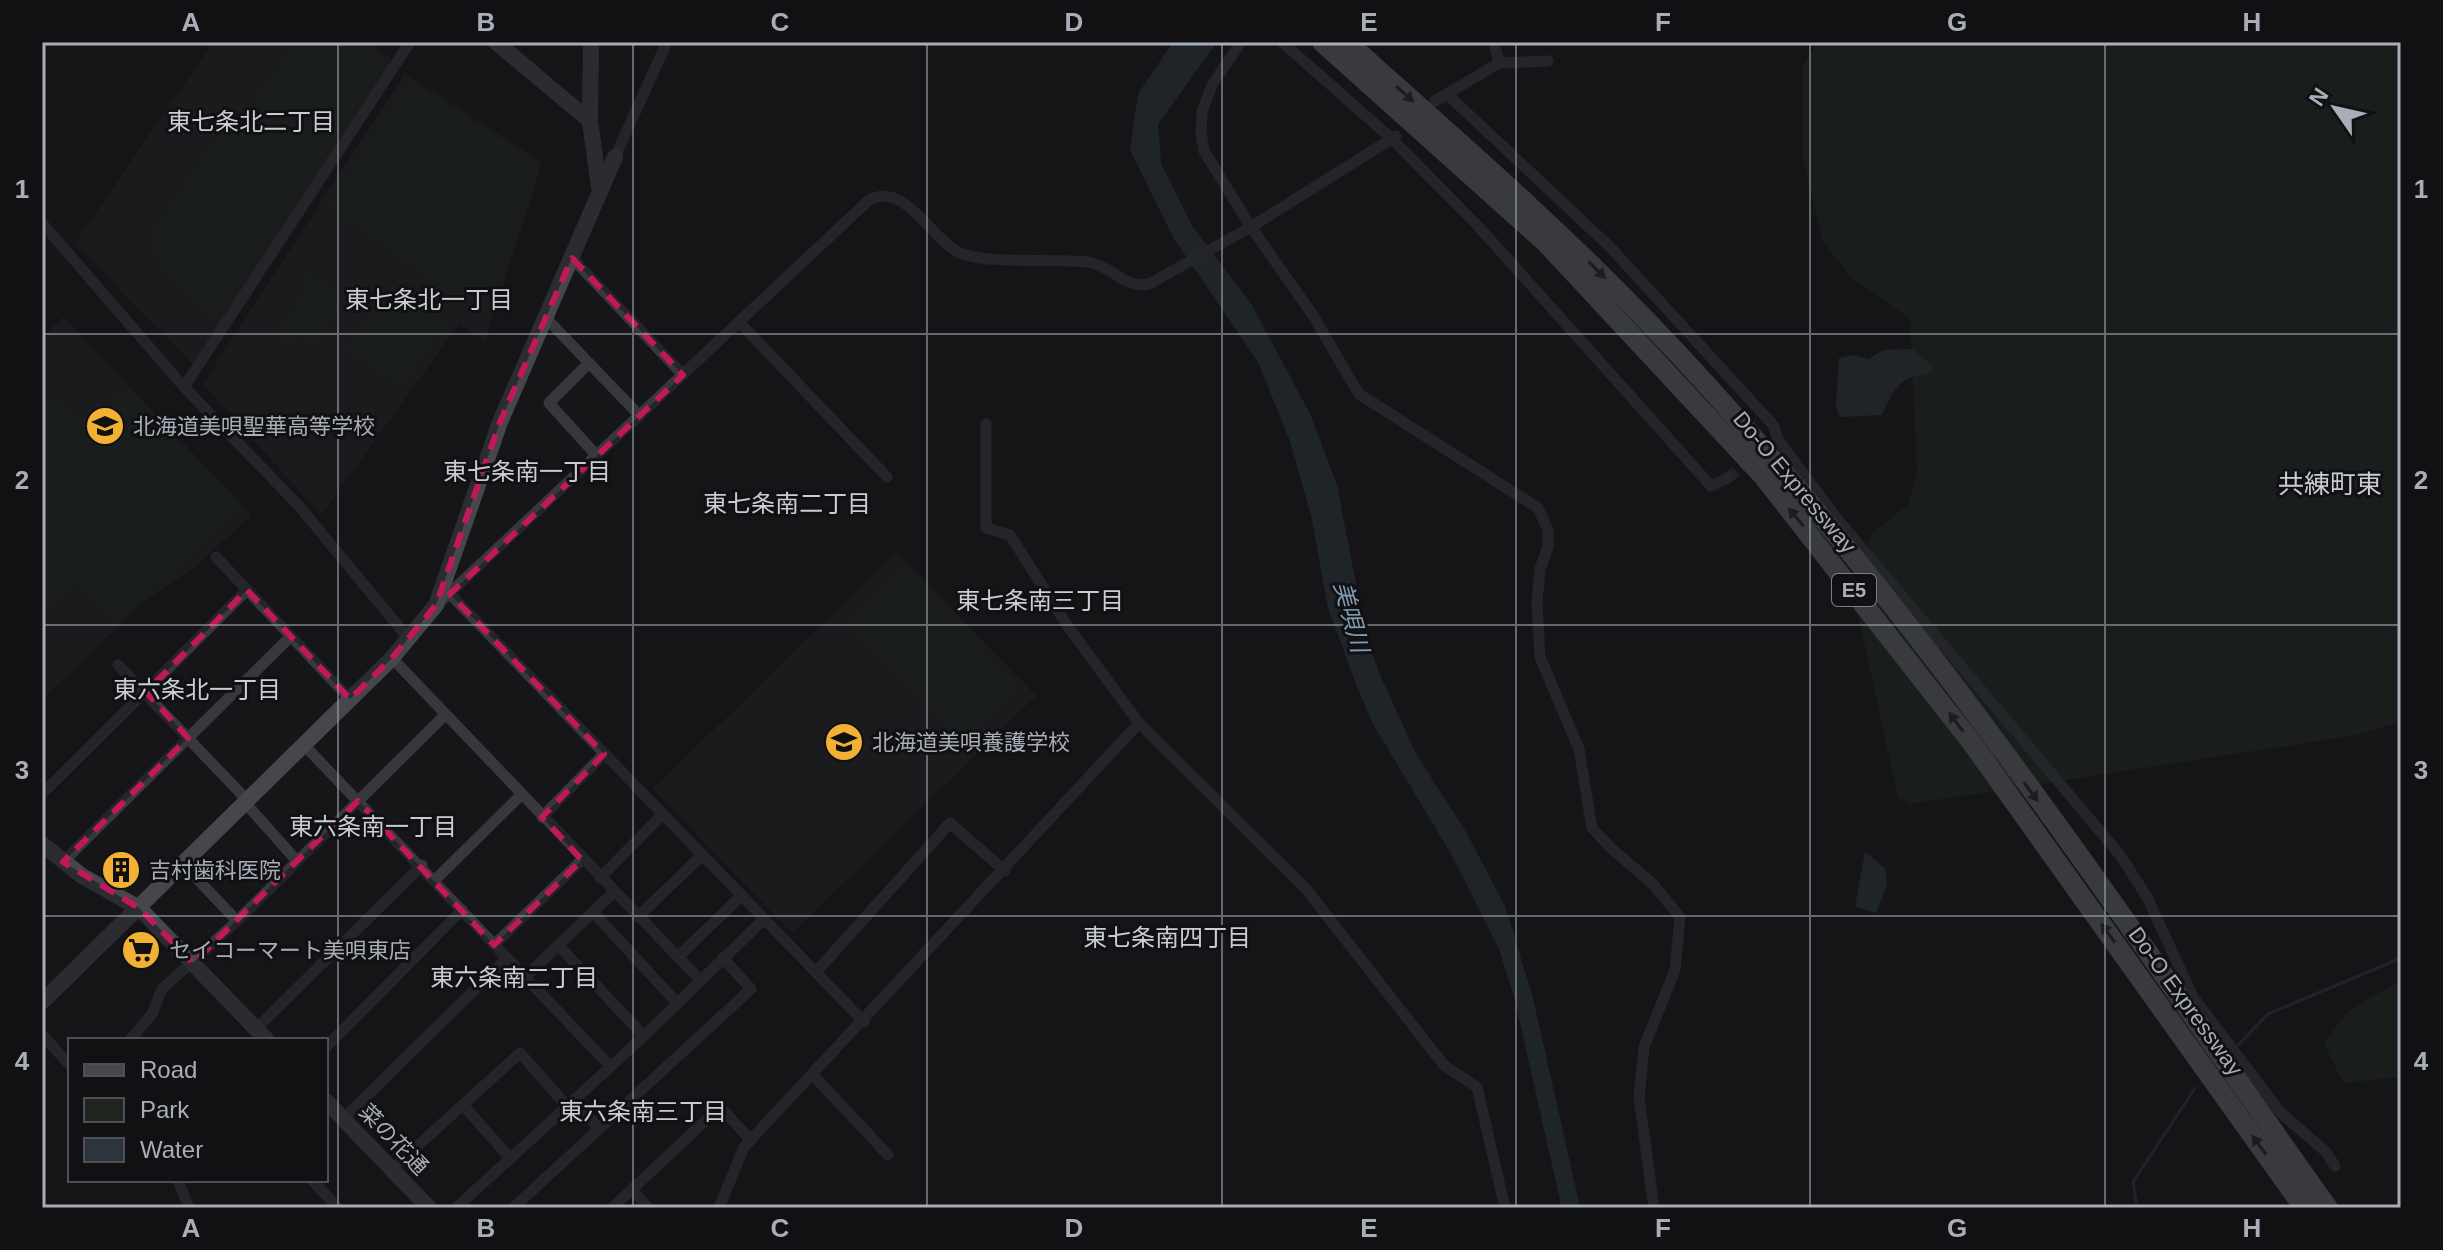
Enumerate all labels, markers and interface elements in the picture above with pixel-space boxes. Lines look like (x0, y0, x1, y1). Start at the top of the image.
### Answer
text: A (182, 7, 201, 37)
text: B (477, 7, 495, 37)
text: C (771, 7, 790, 37)
text: D (1065, 7, 1083, 37)
text: E (1360, 7, 1378, 37)
text: F (1655, 7, 1671, 37)
text: G (1947, 7, 1967, 37)
text: H (2243, 7, 2261, 37)
north arrow (2295, 68, 2375, 148)
text: N (2304, 84, 2334, 111)
one-way arrow (1395, 85, 1415, 102)
district label: 東七条北二丁目 (167, 108, 335, 135)
text: 1 (15, 174, 29, 204)
text: 1 (2414, 174, 2428, 204)
one-way arrow (1587, 260, 1605, 279)
district label: 東七条北一丁目 (345, 286, 513, 313)
school or university icon: 北海道美唄聖華高等学校 (84, 405, 126, 447)
street label: Do-O Expressway (1728, 406, 1861, 558)
place label: 北海道美唄聖華高等学校 (133, 414, 375, 439)
district label: 東七条南一丁目 (443, 458, 611, 485)
text: 2 (15, 465, 29, 495)
text: 2 (2414, 465, 2428, 495)
district label: 共練町東 (2278, 469, 2382, 499)
district label: 東七条南二丁目 (703, 490, 871, 517)
one-way arrow (1788, 507, 1804, 527)
road number: E5 (1832, 574, 1876, 606)
water label: 美唄川 (1329, 579, 1375, 658)
district label: 東七条南三丁目 (956, 587, 1124, 614)
district label: 東六条北一丁目 (113, 676, 281, 703)
one-way arrow (1948, 712, 1964, 732)
school or university icon: 北海道美唄養護学校 (823, 721, 865, 763)
place label: 北海道美唄養護学校 (872, 730, 1070, 755)
text: 3 (15, 755, 29, 785)
text: 3 (2414, 755, 2428, 785)
one-way arrow (2023, 781, 2039, 803)
district label: 東六条南一丁目 (289, 813, 457, 840)
building icon: 吉村歯科医院 (100, 849, 142, 891)
place label: 吉村歯科医院 (149, 858, 281, 883)
street label: Do-O Expressway (2123, 922, 2248, 1080)
one-way arrow (2100, 923, 2116, 943)
district label: 東七条南四丁目 (1083, 924, 1251, 951)
supermarket icon: セイコーマート美唄東店 (120, 929, 162, 971)
place label: セイコーマート美唄東店 (169, 938, 411, 963)
district label: 東六条南二丁目 (430, 964, 598, 991)
legend (68, 1038, 328, 1182)
text: 4 (15, 1046, 30, 1076)
text: 4 (2414, 1046, 2429, 1076)
text: Road (140, 1056, 197, 1083)
text: Park (140, 1096, 190, 1123)
district label: 東六条南三丁目 (559, 1098, 727, 1125)
street label: 菜の花通 (354, 1099, 433, 1180)
one-way arrow (2252, 1134, 2267, 1155)
text: Water (140, 1136, 203, 1163)
text: A (182, 1213, 201, 1243)
text: B (477, 1213, 495, 1243)
text: C (771, 1213, 790, 1243)
text: D (1065, 1213, 1083, 1243)
text: E (1360, 1213, 1378, 1243)
text: F (1655, 1213, 1671, 1243)
text: G (1947, 1213, 1967, 1243)
text: H (2243, 1213, 2261, 1243)

